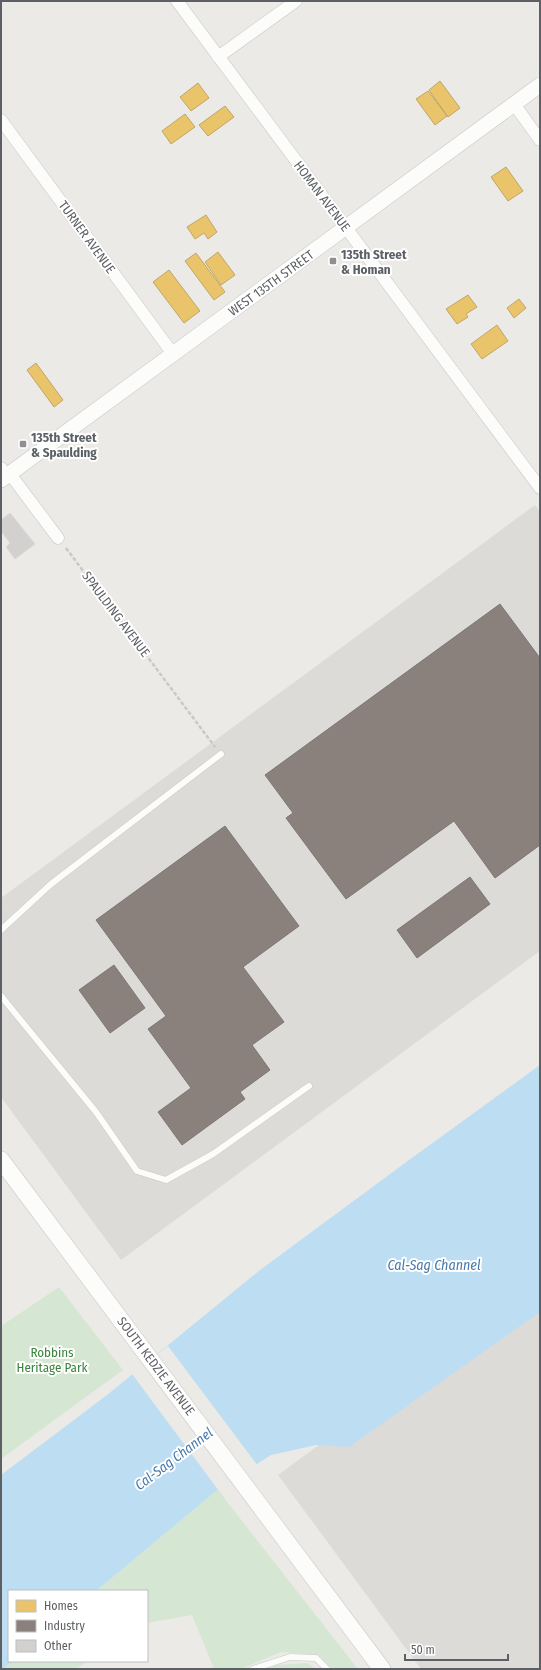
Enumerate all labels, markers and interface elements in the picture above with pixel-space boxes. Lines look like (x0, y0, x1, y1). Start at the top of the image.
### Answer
street label: HOMAN AVENUE (291, 158, 353, 234)
street label: TURNER AVENUE (56, 198, 118, 276)
street label: WEST 135TH STREET (225, 247, 317, 319)
place label: 135th Street & Homan (341, 247, 407, 277)
marker: 135th Street & Homan (328, 256, 338, 266)
place label: 135th Street & Spaulding (31, 430, 97, 460)
marker: 135th Street & Spaulding (18, 439, 28, 449)
street label: SPAULDING AVENUE (79, 568, 153, 660)
water label: Cal-Sag Channel (387, 1257, 481, 1274)
street label: SOUTH KEDZIE AVENUE (114, 1314, 198, 1418)
park label: Robbins Heritage Park (17, 1345, 88, 1375)
water label: Cal-Sag Channel (132, 1424, 217, 1494)
legend (8, 1590, 148, 1662)
text: Homes (44, 1599, 78, 1613)
text: Industry (44, 1619, 85, 1633)
scale bar (405, 1636, 508, 1662)
text: Other (44, 1639, 73, 1653)
text: 50 m (411, 1643, 435, 1657)

